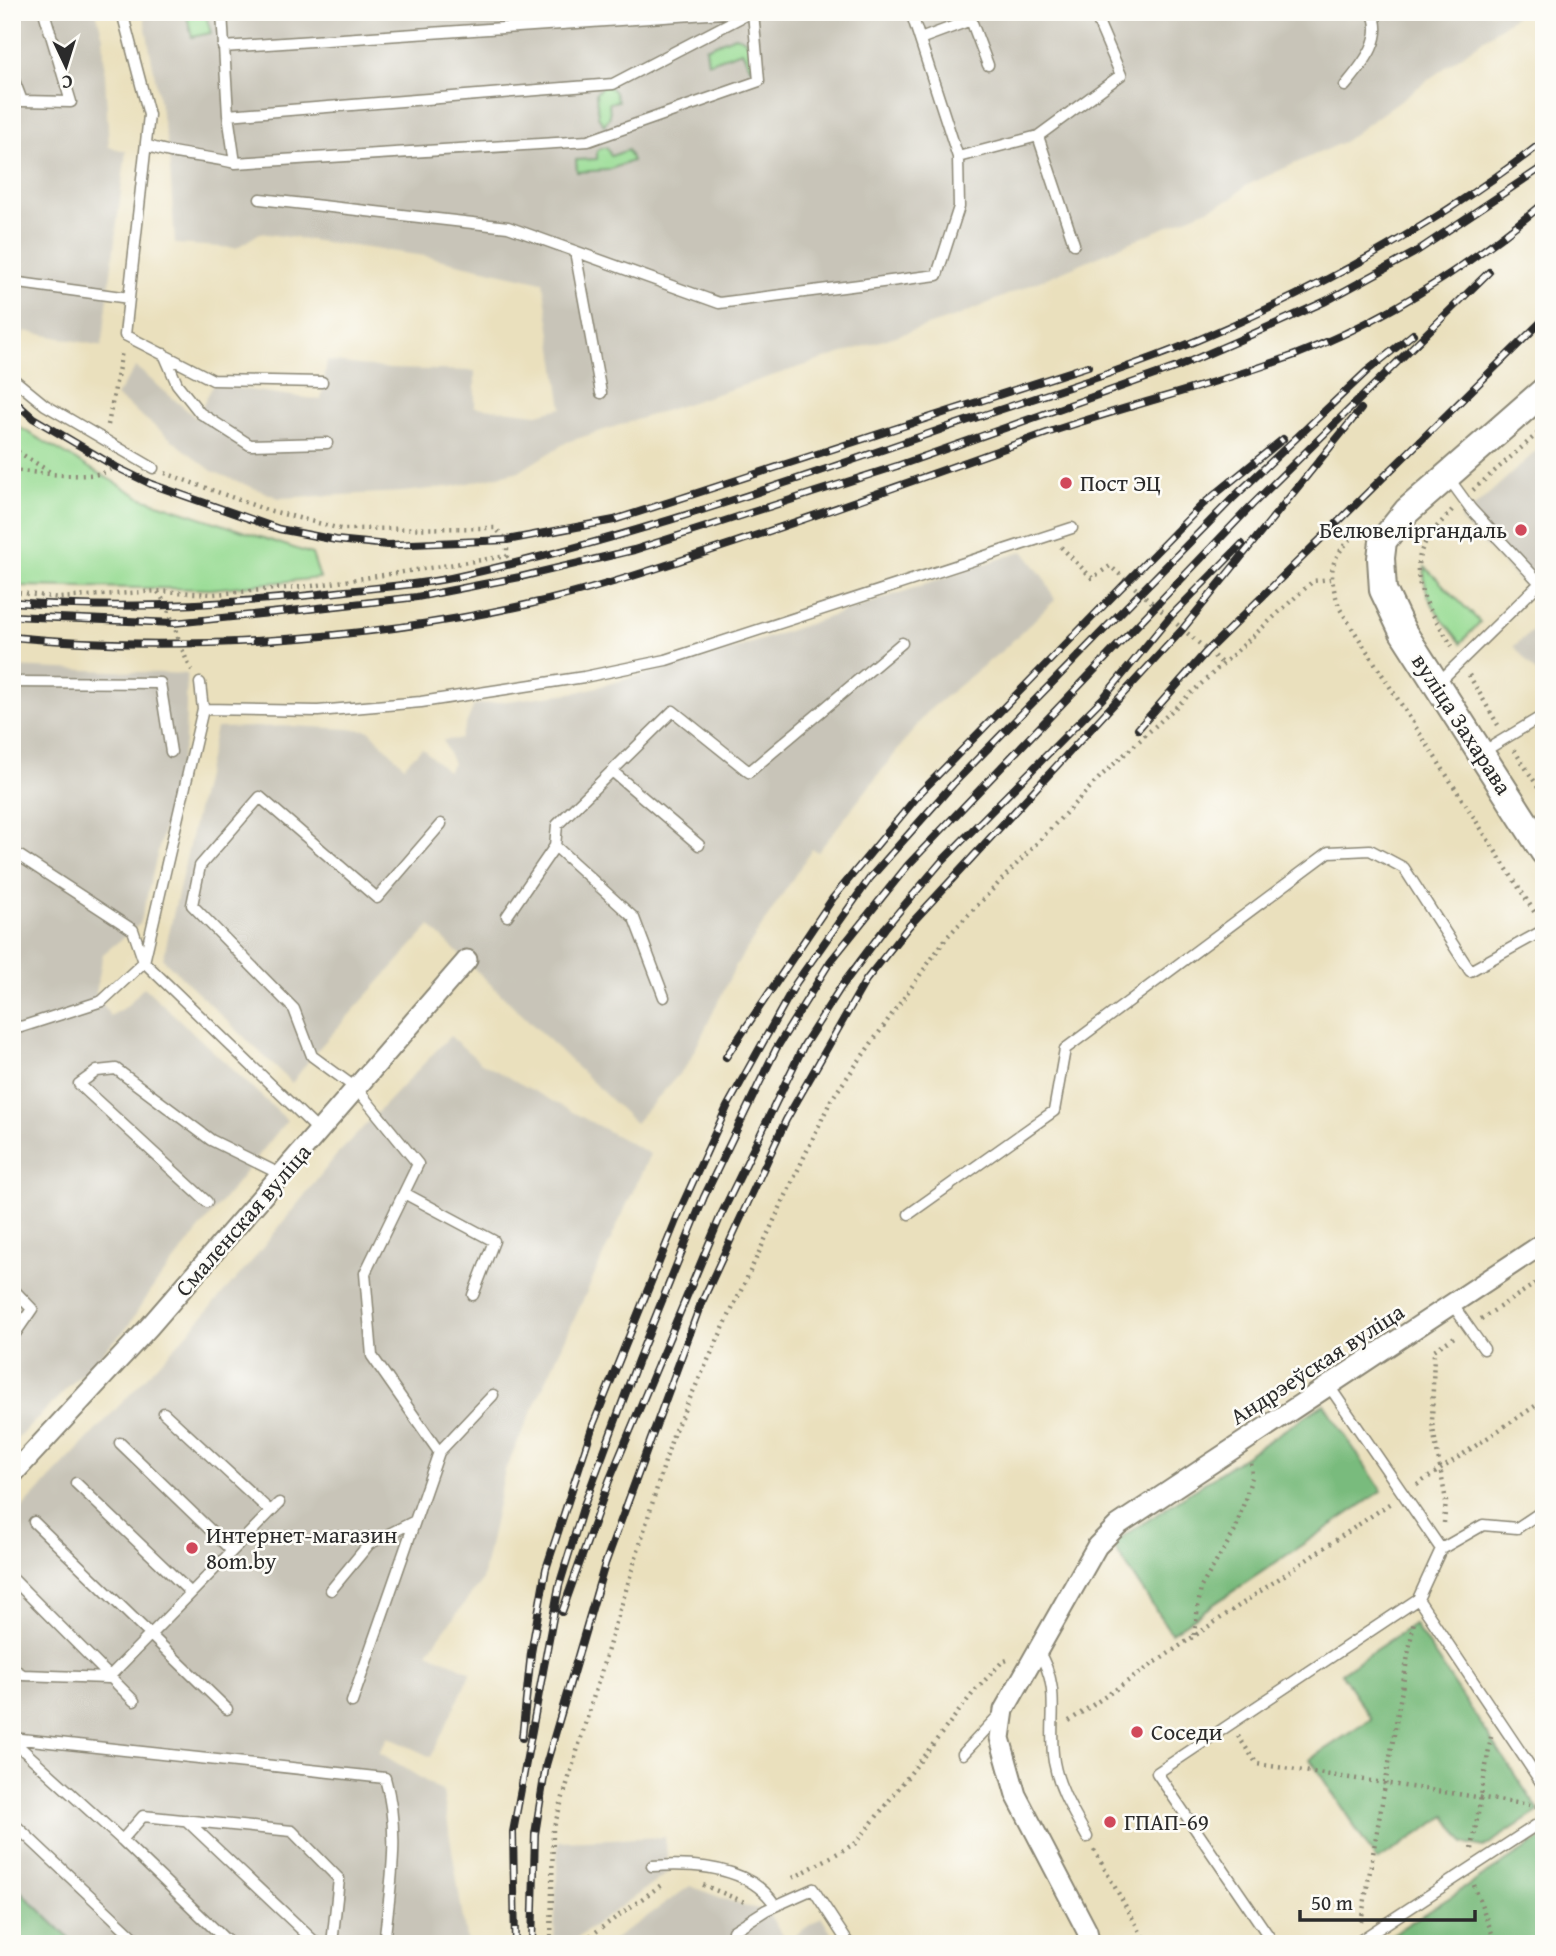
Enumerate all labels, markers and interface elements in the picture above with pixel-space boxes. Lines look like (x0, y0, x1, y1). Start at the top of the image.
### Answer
north arrow (32, 32, 102, 102)
text: С (61, 69, 74, 97)
place label: Пост ЭЦ (1080, 466, 1161, 499)
marker: Пост ЭЦ (1058, 475, 1074, 491)
place label: Белювеліргандаль (1319, 513, 1507, 546)
marker: Белювеліргандаль (1513, 522, 1529, 538)
street label: вуліца Захарава (1404, 647, 1520, 801)
street label: Смаленская вуліца (167, 1136, 318, 1303)
street label: Андрэеўская вуліца (1223, 1295, 1410, 1432)
place label: Интернет-магазин 8om.by (206, 1518, 397, 1577)
marker: Интернет-магазин 8om.by (184, 1540, 200, 1556)
place label: Соседи (1151, 1715, 1223, 1748)
marker: Соседи (1129, 1724, 1145, 1740)
place label: ГПАП-69 (1124, 1805, 1209, 1838)
marker: ГПАП-69 (1102, 1814, 1118, 1830)
scale bar (1300, 1879, 1476, 1923)
text: 50 m (1311, 1887, 1353, 1918)

